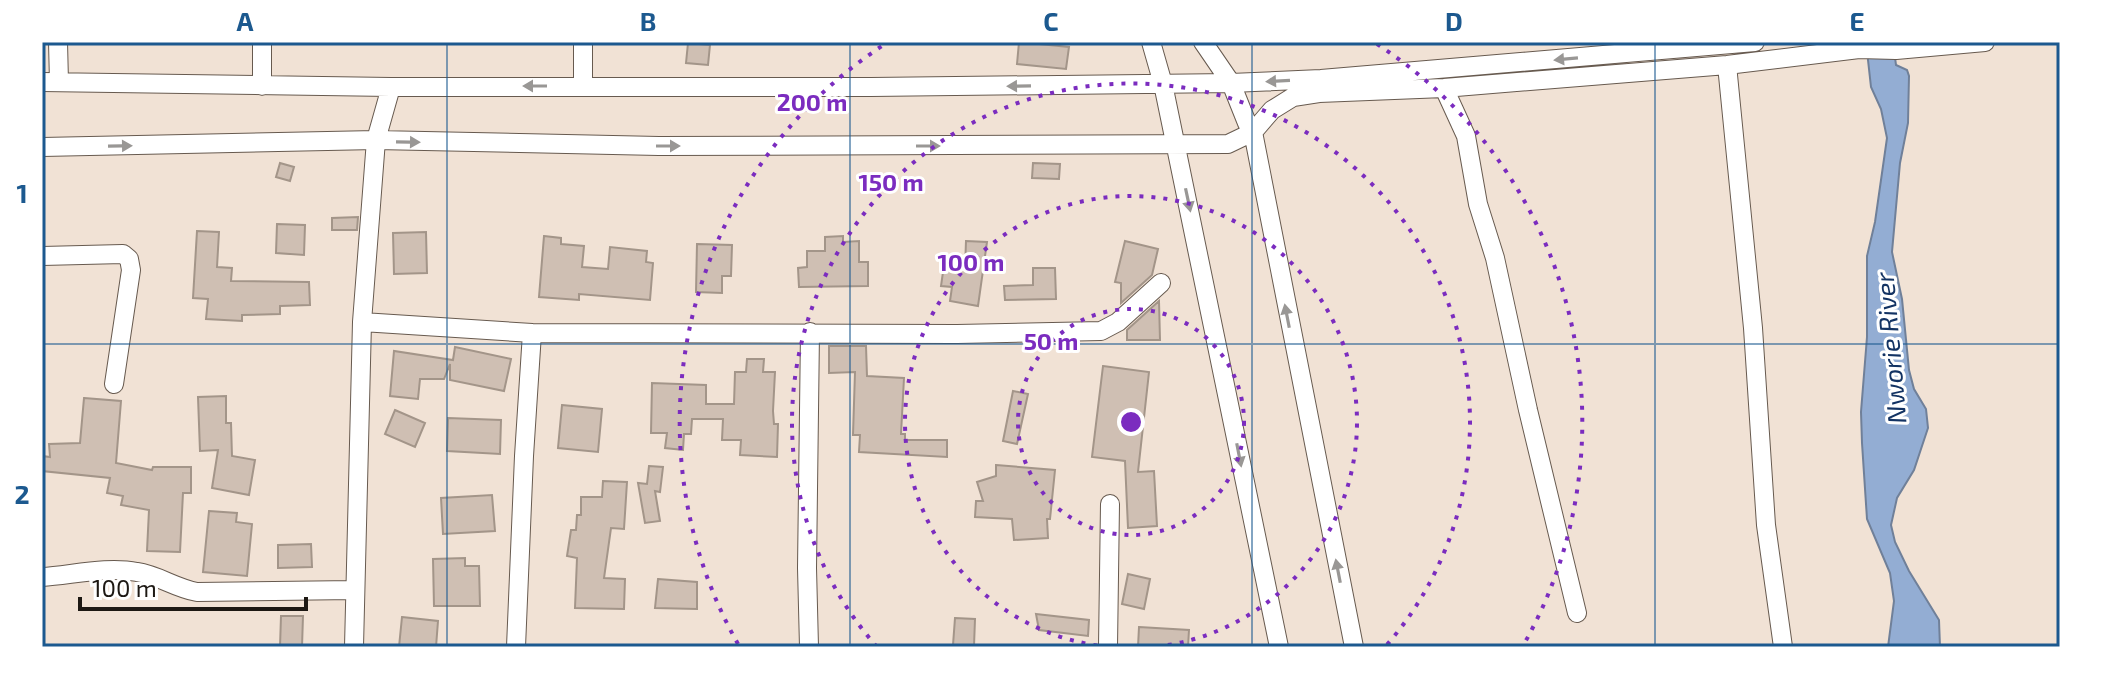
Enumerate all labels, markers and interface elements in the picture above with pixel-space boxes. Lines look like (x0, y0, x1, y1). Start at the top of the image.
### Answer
text: A (237, 5, 254, 36)
text: B (640, 5, 656, 36)
text: C (1043, 5, 1059, 36)
text: D (1445, 5, 1463, 36)
text: E (1849, 5, 1865, 36)
one-way arrow (1553, 53, 1578, 66)
one-way arrow (1265, 75, 1290, 88)
one-way arrow (522, 80, 547, 92)
one-way arrow (1006, 80, 1031, 93)
text: 200 m (777, 87, 847, 116)
one-way arrow (396, 135, 421, 148)
one-way arrow (108, 139, 133, 152)
one-way arrow (656, 140, 681, 152)
one-way arrow (916, 140, 941, 152)
text: 150 m (858, 167, 924, 196)
text: 1 (16, 177, 28, 208)
one-way arrow (1182, 187, 1195, 212)
text: 100 m (938, 247, 1004, 276)
water label: Nworie River (1867, 270, 1912, 425)
one-way arrow (1281, 303, 1293, 328)
text: 50 m (1024, 326, 1078, 355)
centre of rings (1117, 408, 1145, 436)
one-way arrow (1233, 442, 1245, 467)
text: 2 (14, 478, 30, 509)
one-way arrow (1332, 558, 1344, 583)
scale bar (80, 561, 306, 611)
text: 100 m (92, 573, 157, 602)

